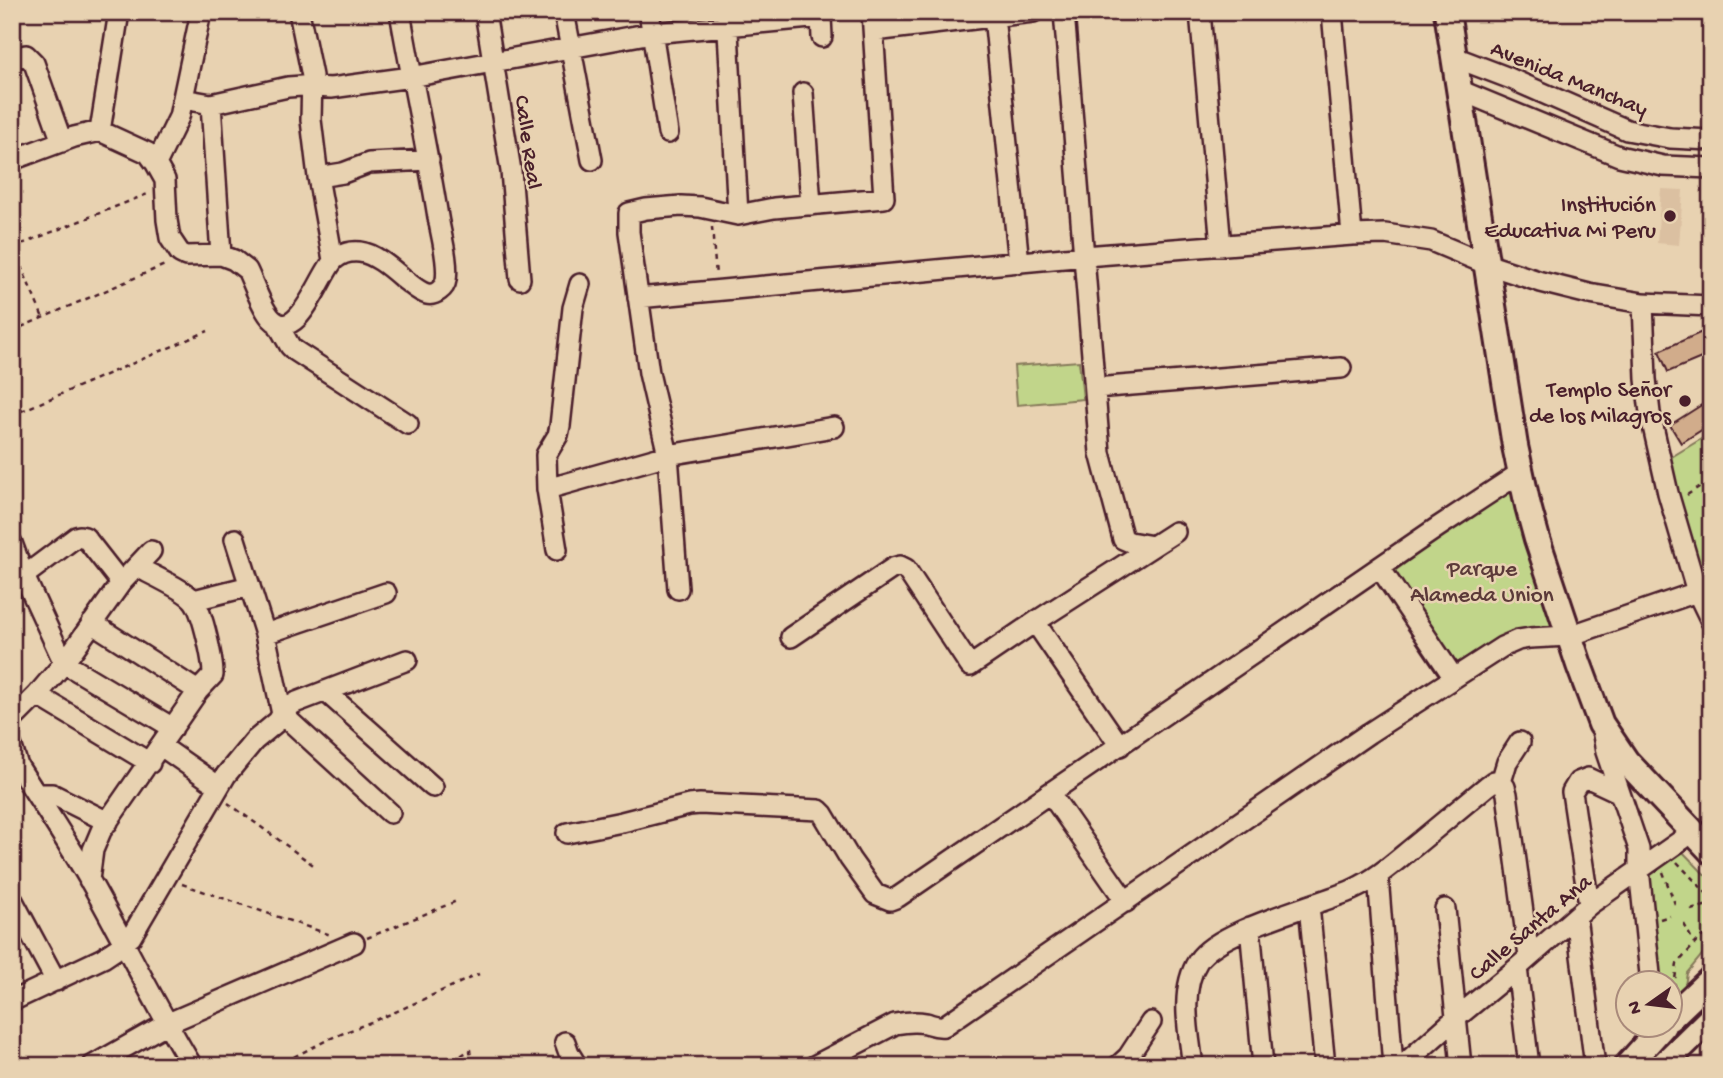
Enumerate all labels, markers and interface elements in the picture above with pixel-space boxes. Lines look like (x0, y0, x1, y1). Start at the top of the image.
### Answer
street label: Avenida Manchay (1486, 36, 1651, 124)
street label: Calle Real (507, 94, 546, 191)
place label: Institución Educativa Mi Peru (1484, 193, 1656, 246)
marker: Institución Educativa Mi Peru (1662, 208, 1678, 224)
place label: Templo Señor de los Milagros (1529, 378, 1673, 431)
marker: Templo Señor de los Milagros (1677, 393, 1693, 409)
park label: Parque Alameda Union (1410, 557, 1554, 610)
street label: Calle Santa Ana (1464, 869, 1599, 988)
north arrow (1614, 970, 1684, 1040)
text: N (1623, 998, 1649, 1016)

